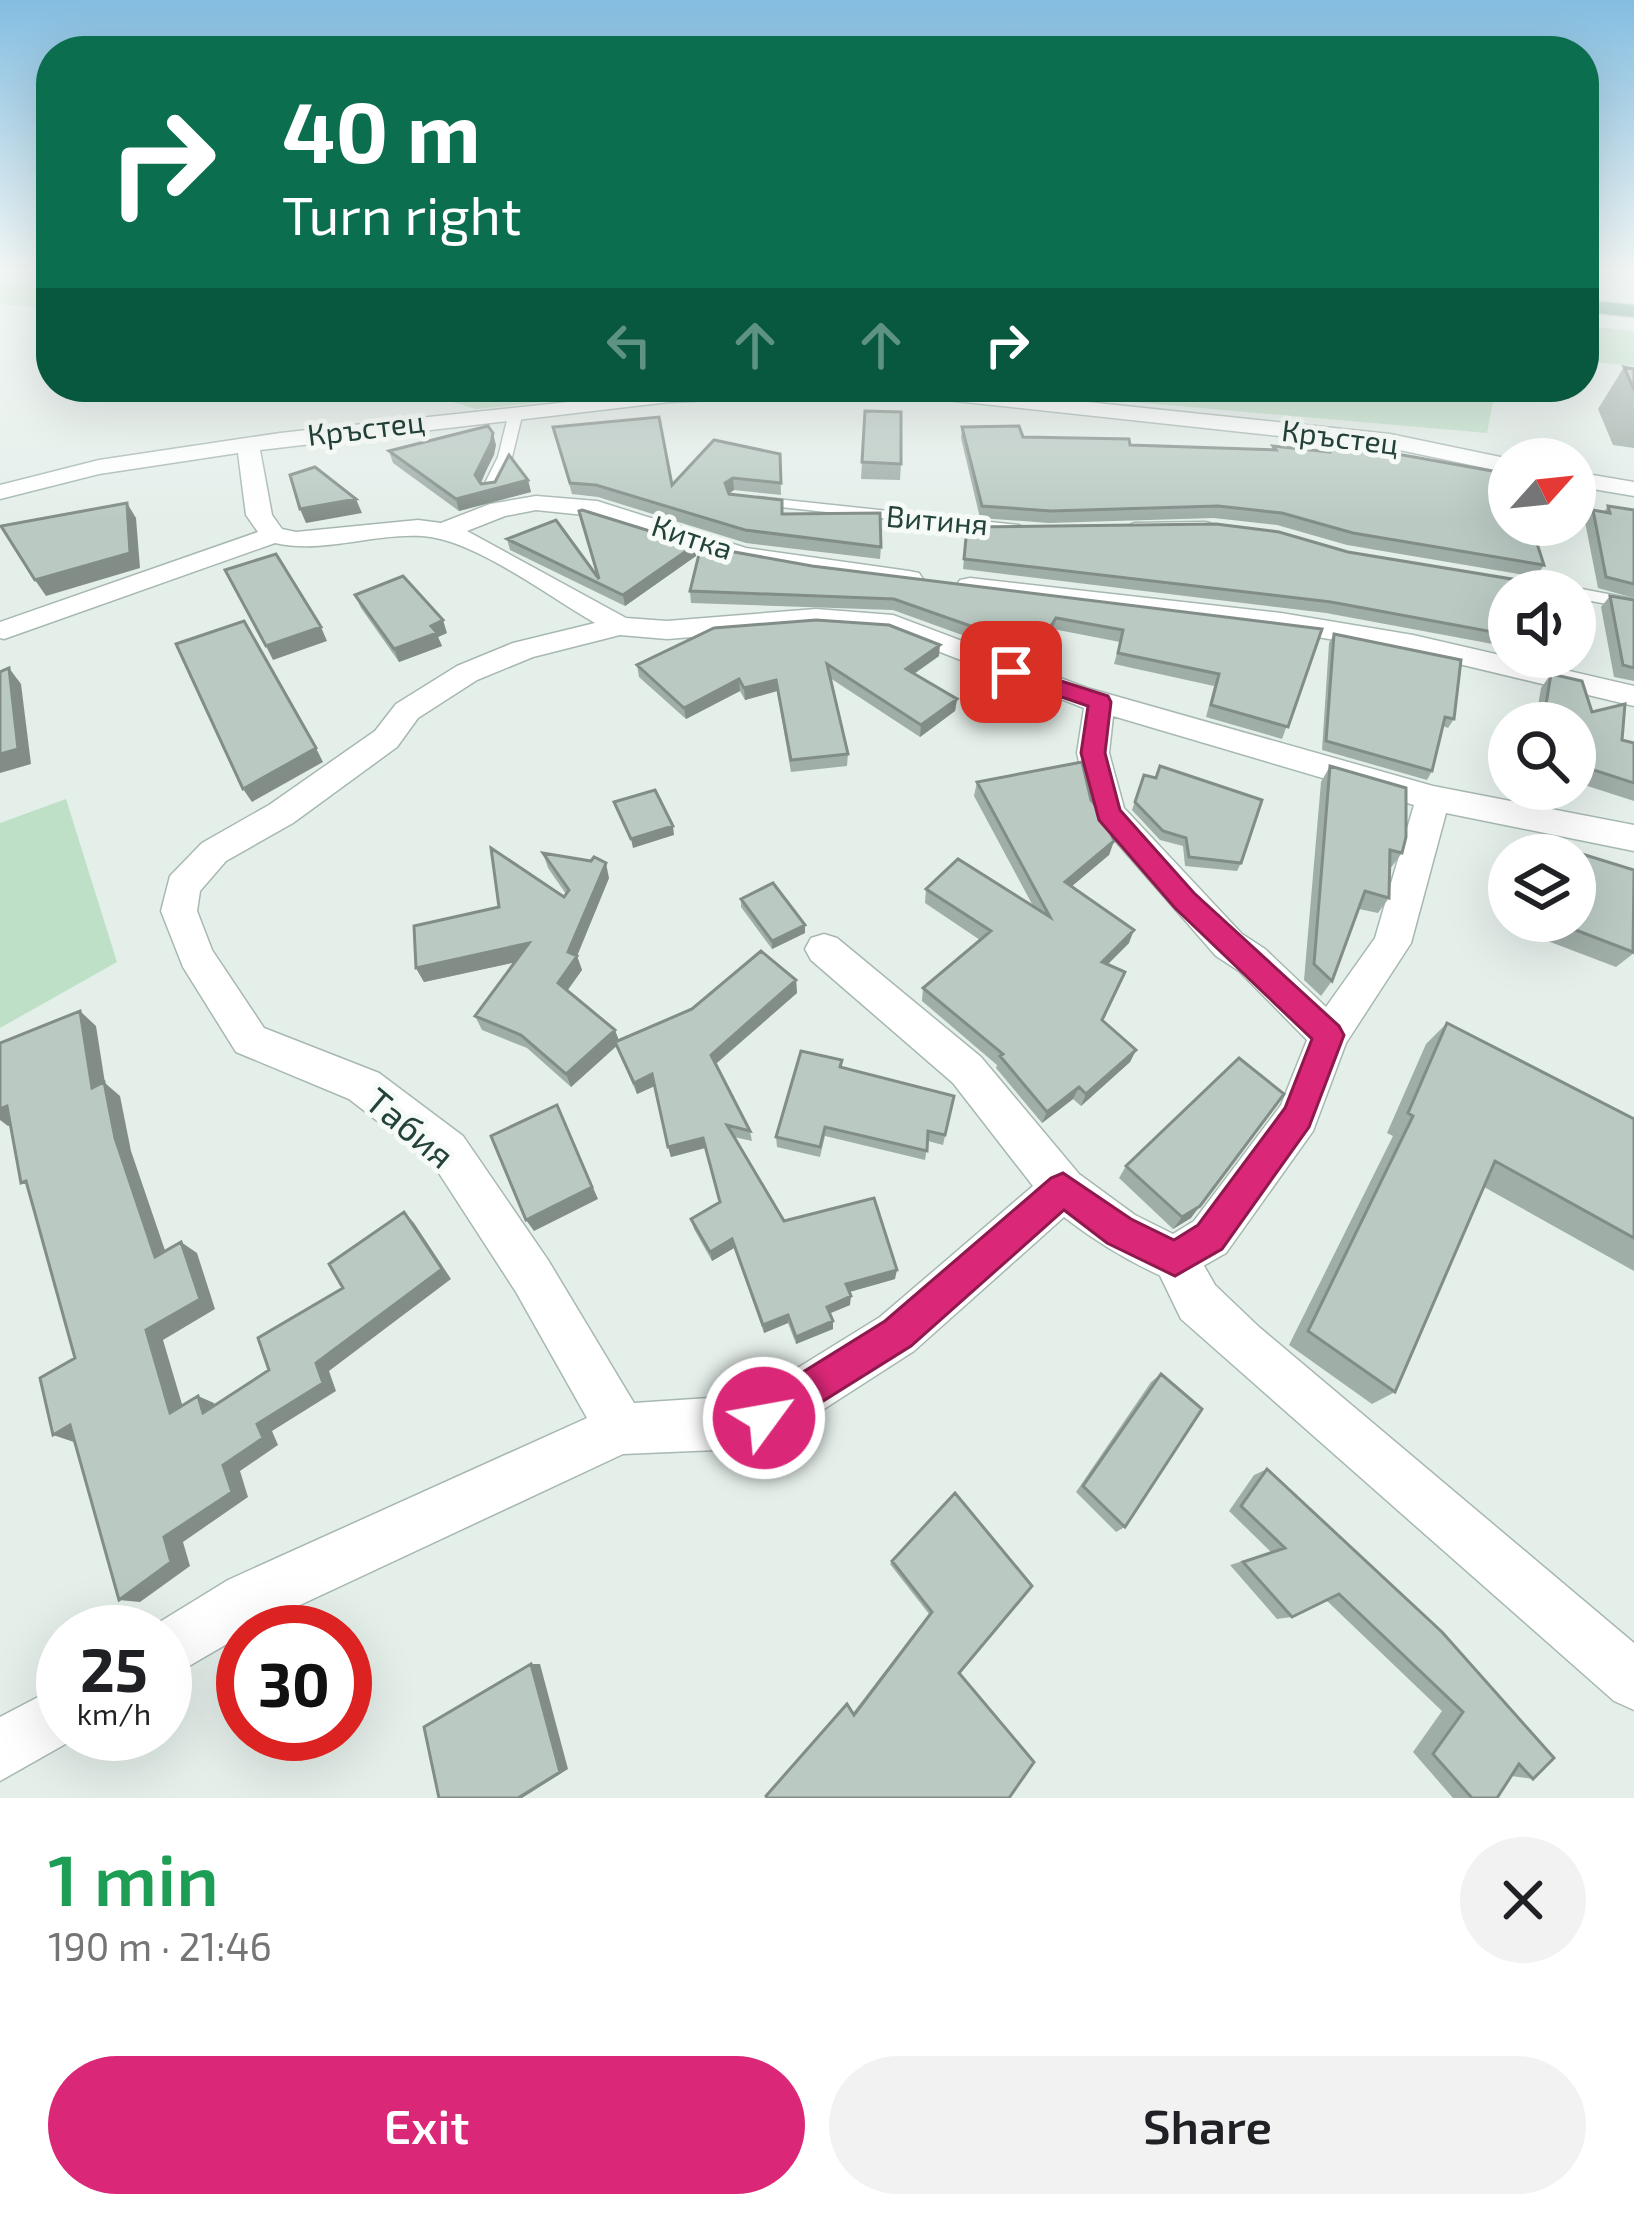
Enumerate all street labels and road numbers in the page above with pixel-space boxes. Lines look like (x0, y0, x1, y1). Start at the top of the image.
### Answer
street label: Кръстец (305, 402, 426, 452)
street label: Кръстец (1280, 411, 1401, 461)
street label: Витиня (885, 497, 990, 541)
street label: Китка (648, 506, 738, 566)
street label: Табия (358, 1078, 464, 1176)

